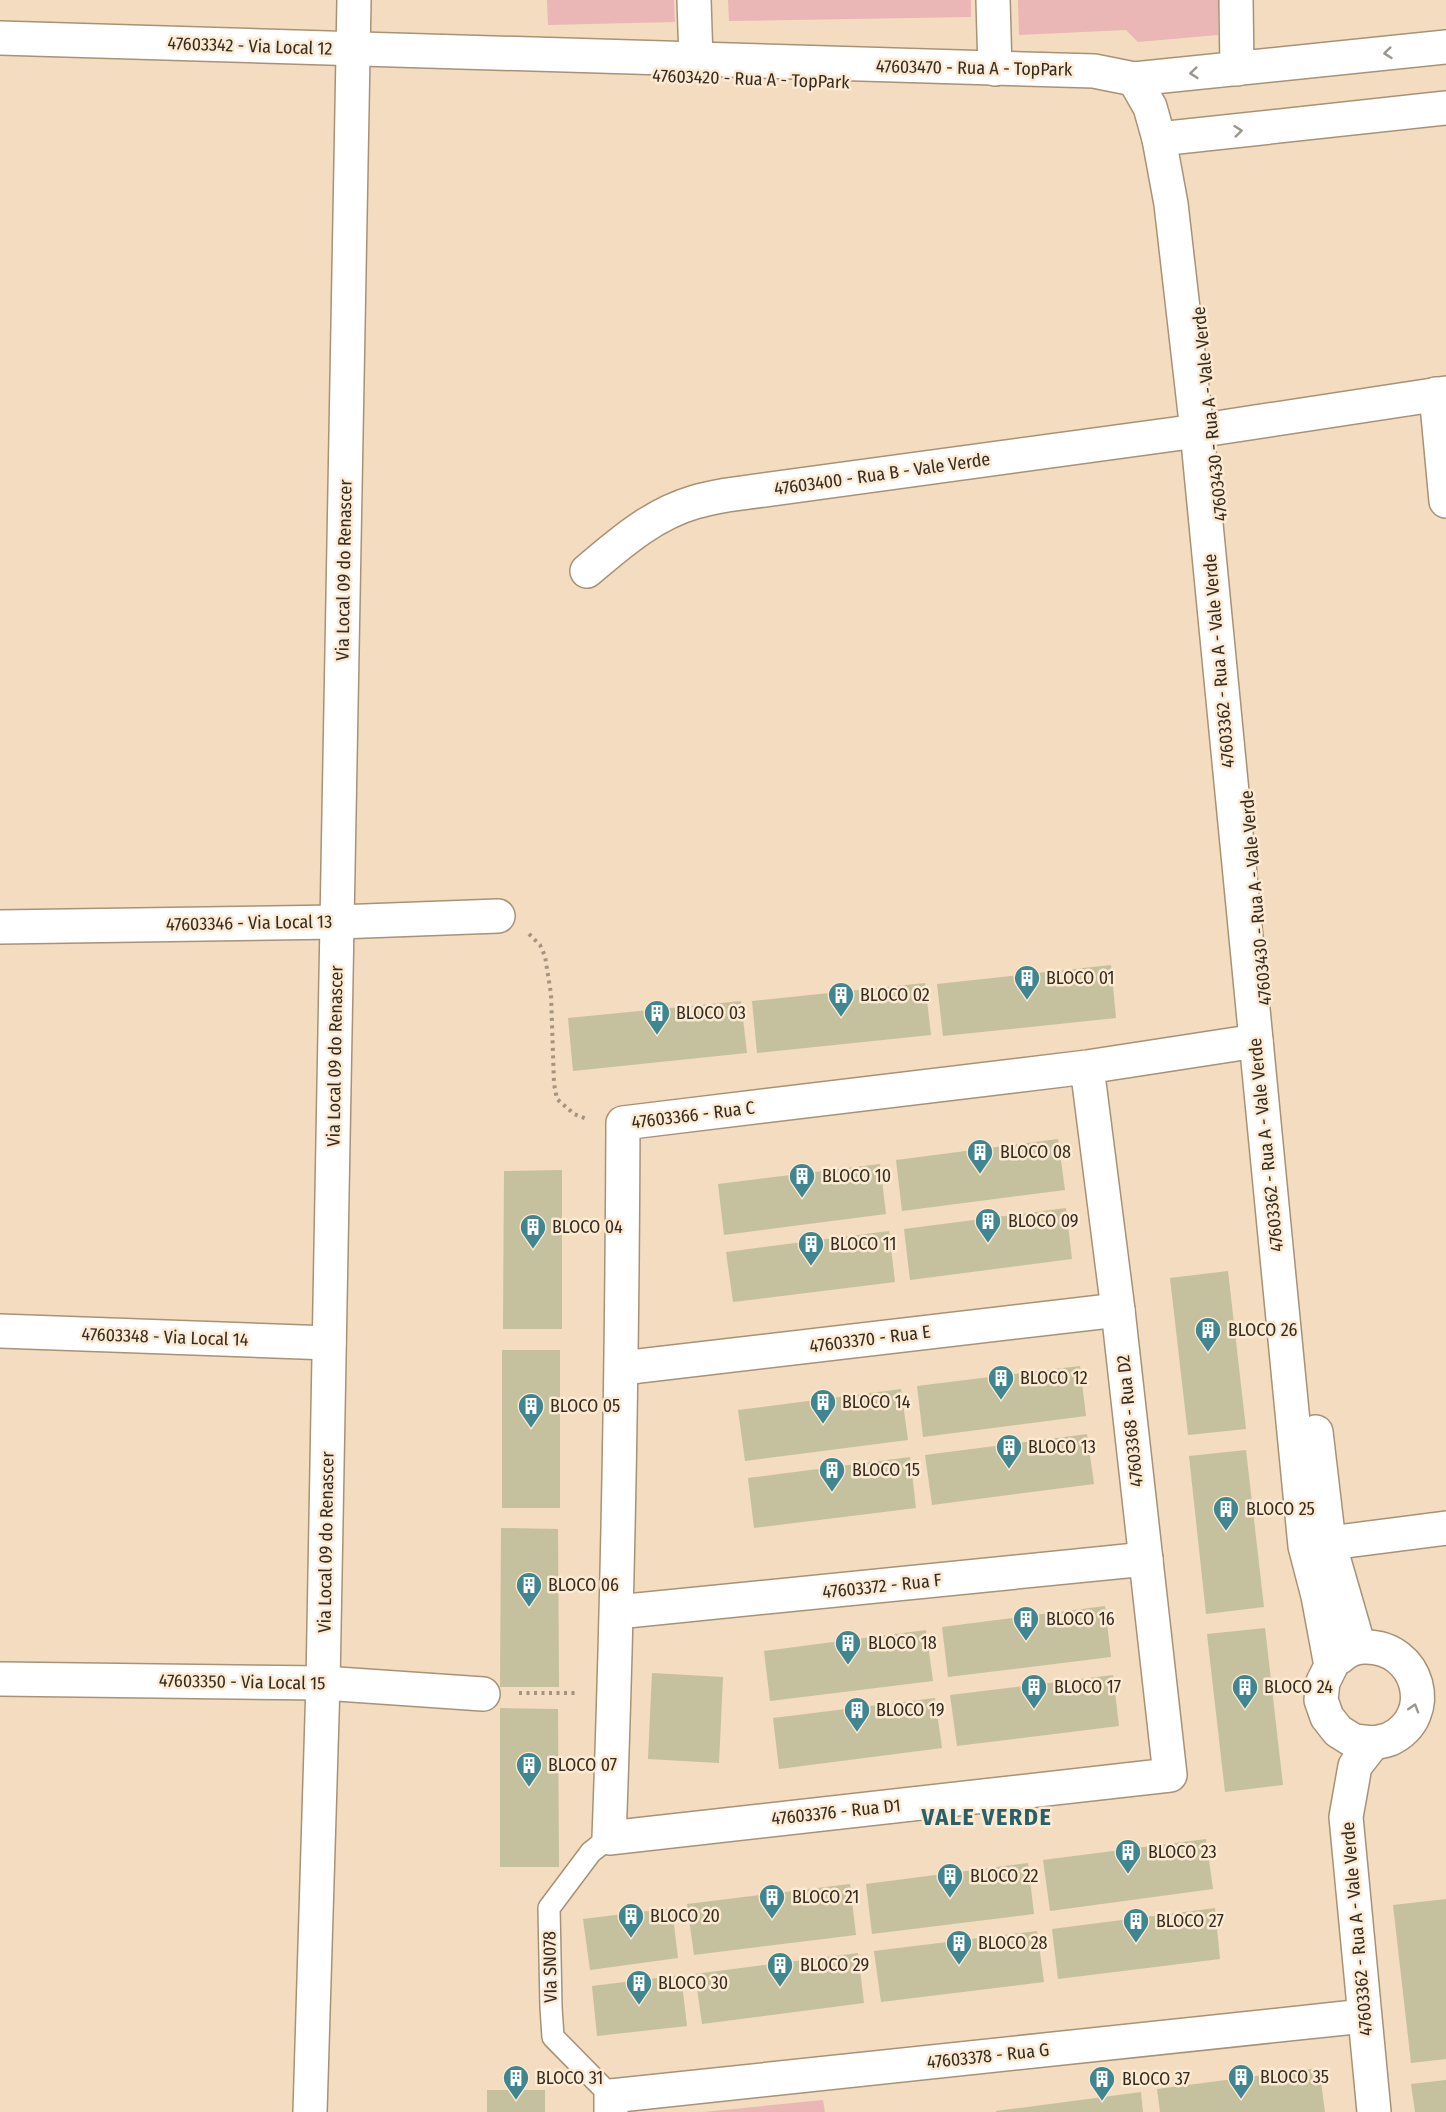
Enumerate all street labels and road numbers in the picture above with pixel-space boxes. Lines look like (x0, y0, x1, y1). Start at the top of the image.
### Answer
street label: 47603342 - Via Local 12 (167, 32, 333, 60)
street label: 47603470 - Rua A - TopPark (876, 55, 1073, 81)
street label: 47603420 - Rua A - TopPark (652, 65, 851, 93)
street label: 47603430 - Rua A - Vale Verde (1188, 305, 1232, 523)
street label: 47603400 - Rua B - Vale Verde (773, 448, 992, 500)
street label: Via Local 09 do Renascer (331, 478, 357, 661)
street label: 47603362 - Rua A - Vale Verde (1199, 553, 1239, 769)
street label: 47603430 - Rua A - Vale Verde (1236, 789, 1276, 1007)
street label: 47603346 - Via Local 13 (166, 911, 332, 935)
street label: Via Local 09 do Renascer (322, 964, 348, 1147)
street label: 47603362 - Rua A - Vale Verde (1244, 1037, 1288, 1253)
street label: 47603366 - Rua C (630, 1097, 756, 1133)
street label: 47603370 - Rua E (808, 1321, 932, 1357)
street label: 47603348 - Via Local 14 (81, 1323, 249, 1351)
street label: 47603368 - Rua D2 (1112, 1354, 1148, 1488)
street label: Via Local 09 do Renascer (313, 1450, 339, 1633)
street label: 47603372 - Rua F (821, 1569, 943, 1603)
street label: 47603350 - Via Local 15 (159, 1670, 325, 1694)
street label: 47603376 - Rua D1 (770, 1794, 902, 1830)
street label: 47603362 - Rua A - Vale Verde (1337, 1821, 1377, 2037)
street label: VIa SN078 (538, 1931, 562, 2003)
street label: 47603378 - Rua G (926, 2039, 1050, 2073)

